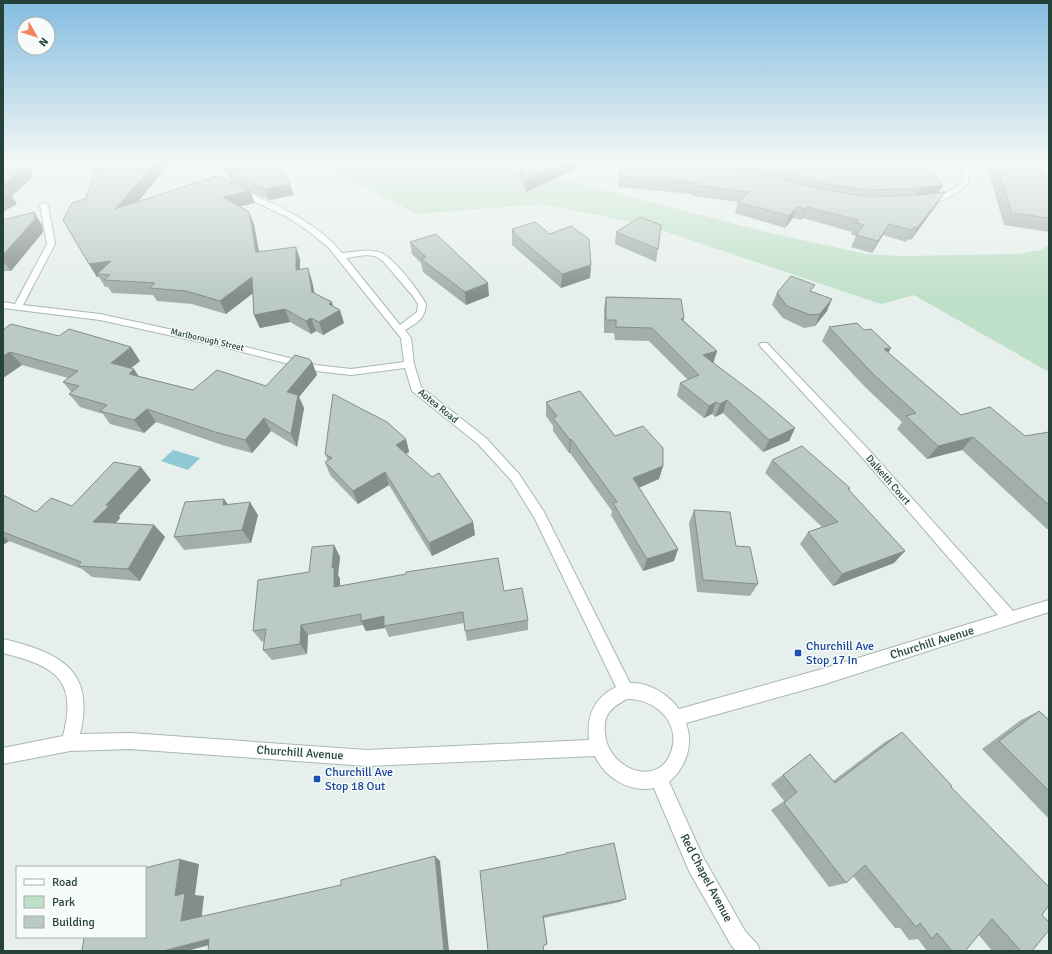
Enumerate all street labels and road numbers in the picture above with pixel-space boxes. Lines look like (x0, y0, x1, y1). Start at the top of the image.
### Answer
street label: Marlborough Street (169, 326, 245, 354)
street label: Aotea Road (415, 386, 461, 426)
street label: Dalkeith Court (863, 453, 913, 508)
street label: Churchill Avenue (888, 623, 976, 663)
street label: Churchill Avenue (256, 742, 344, 764)
street label: Red Chapel Avenue (676, 831, 736, 925)

